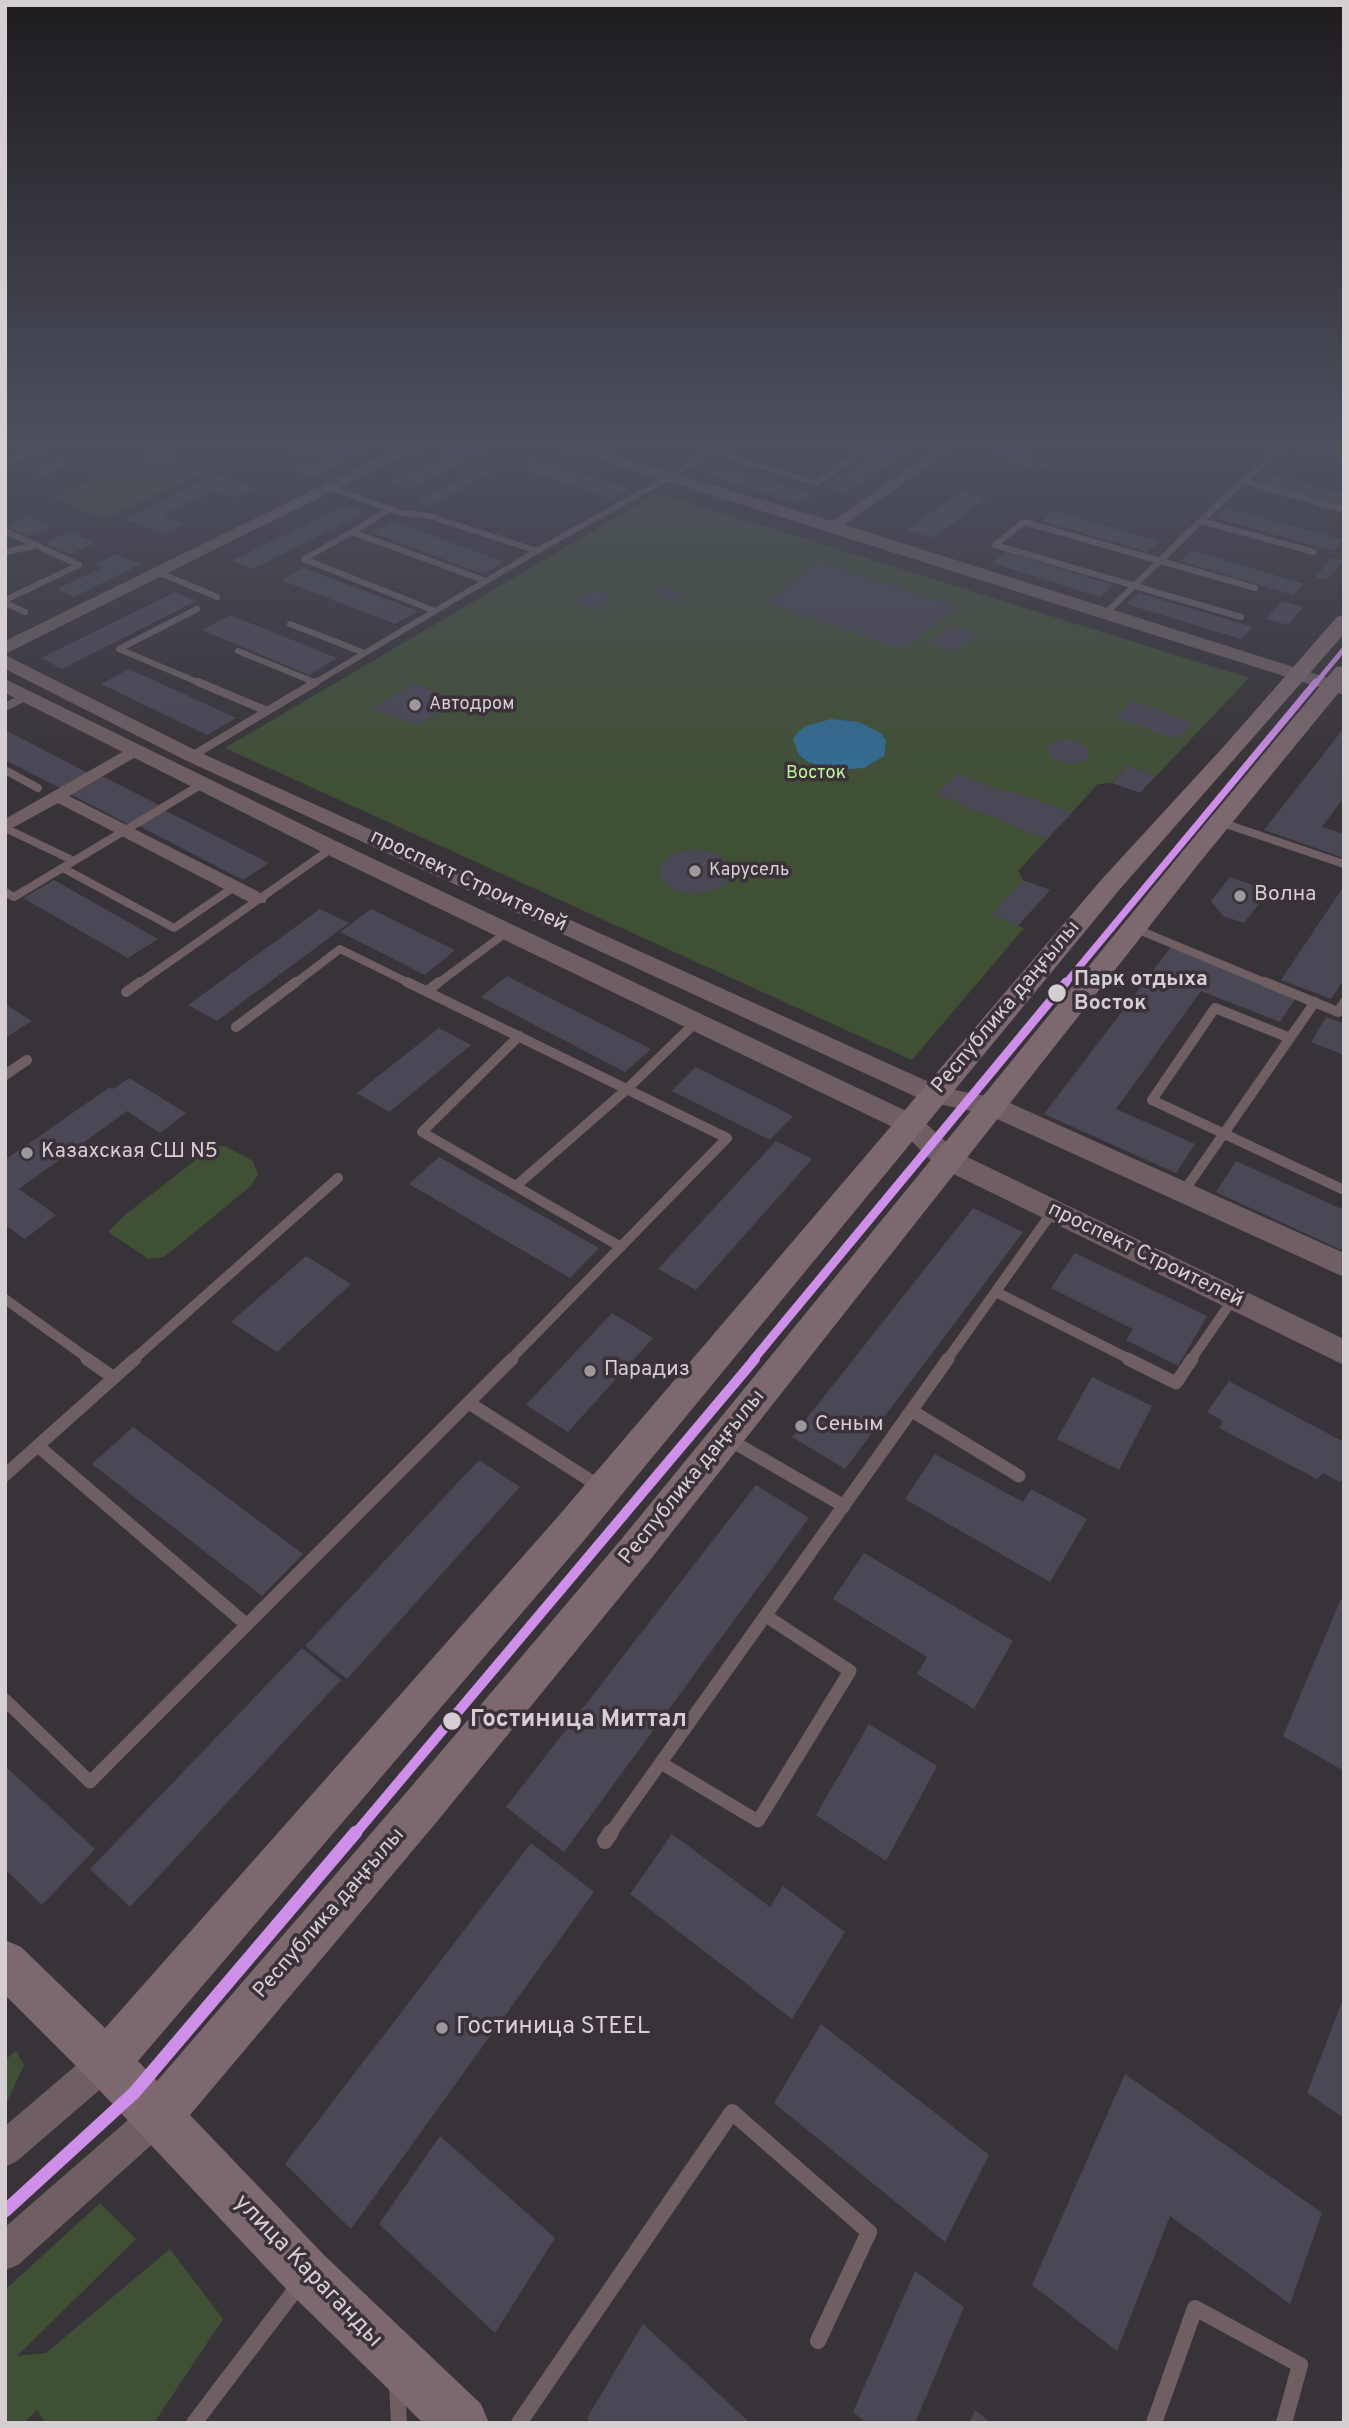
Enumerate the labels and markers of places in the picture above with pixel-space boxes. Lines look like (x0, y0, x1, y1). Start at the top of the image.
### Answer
place label: Автодром (429, 694, 514, 716)
marker: Автодром (407, 697, 423, 713)
place label: Карусель (709, 860, 789, 882)
marker: Карусель (687, 863, 703, 879)
place label: Волна (1254, 883, 1316, 909)
marker: Волна (1232, 888, 1248, 904)
place label: Парк отдыха Восток (1074, 968, 1208, 1018)
marker: Парк отдыха Восток (1046, 982, 1068, 1004)
place label: Казахская СШ N5 (41, 1140, 218, 1166)
marker: Казахская СШ N5 (19, 1145, 35, 1161)
place label: Парадиз (604, 1358, 690, 1384)
marker: Парадиз (582, 1363, 598, 1379)
place label: Сеным (815, 1413, 883, 1439)
marker: Сеным (793, 1418, 809, 1434)
place label: Гостиница Миттал (470, 1707, 687, 1735)
marker: Гостиница Миттал (441, 1710, 463, 1732)
place label: Гостиница STEEL (456, 2014, 650, 2042)
marker: Гостиница STEEL (434, 2020, 450, 2036)

